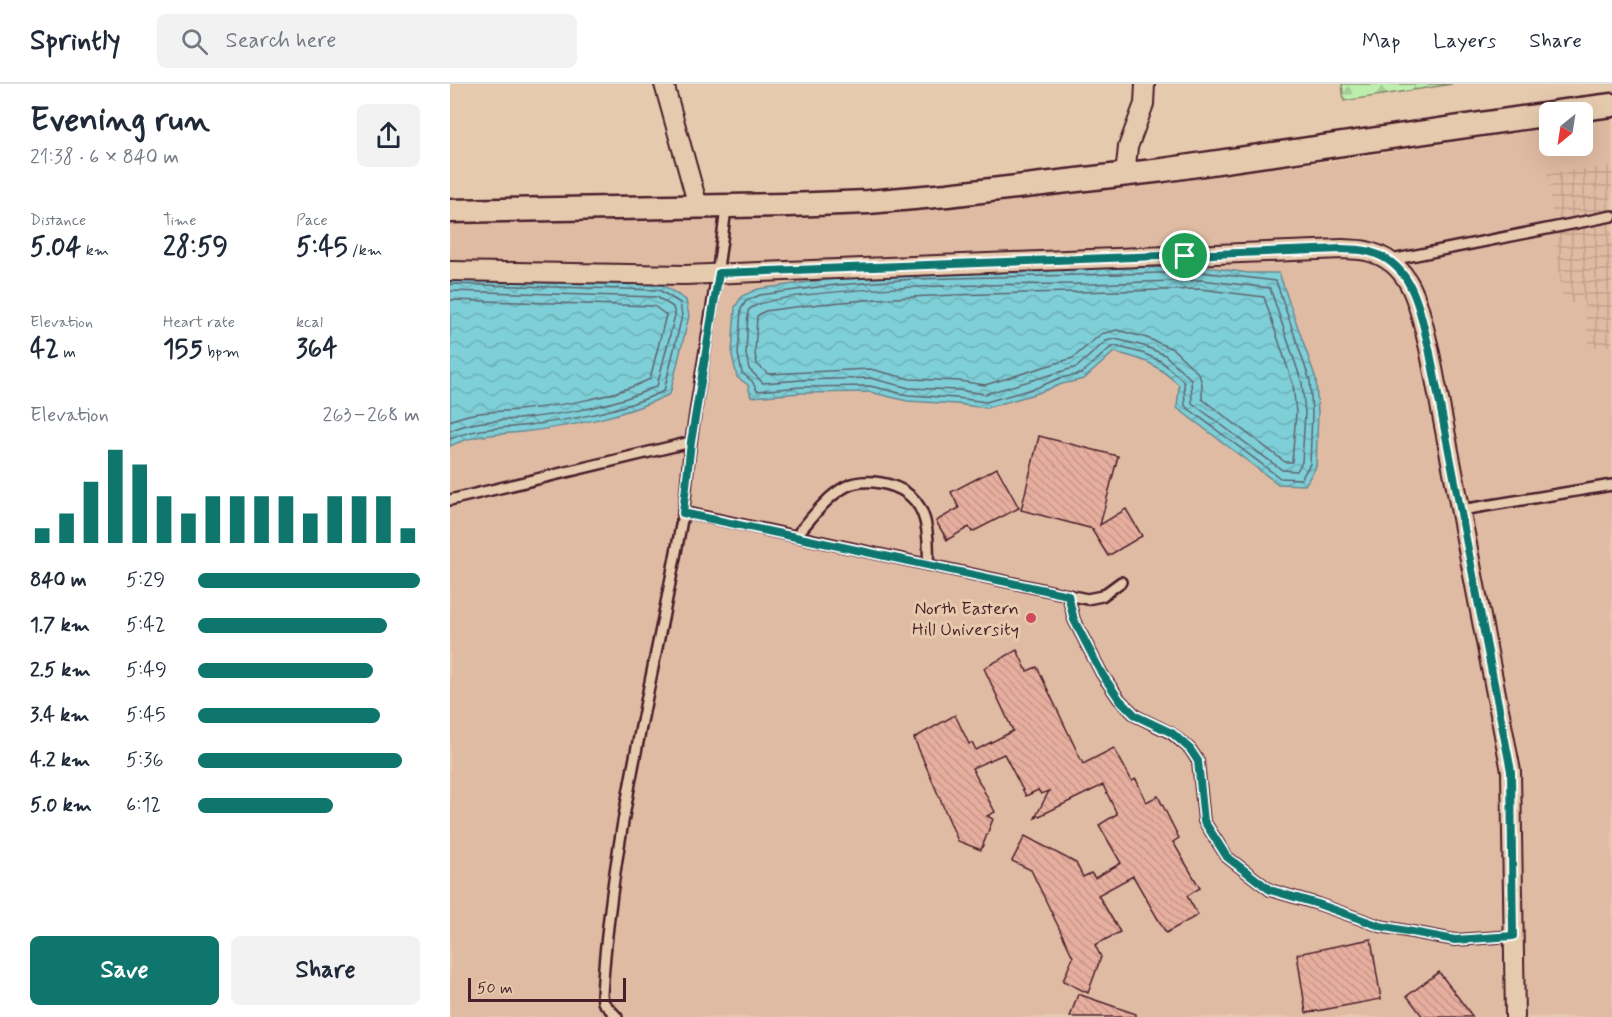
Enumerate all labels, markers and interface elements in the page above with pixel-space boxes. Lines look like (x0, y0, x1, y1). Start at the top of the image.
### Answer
search box (157, 14, 577, 68)
text: Sprintly (30, 23, 121, 60)
icon: search (178, 25, 211, 58)
text: Search here (226, 27, 336, 55)
text: Map (1362, 27, 1400, 55)
text: Layers (1433, 27, 1496, 55)
text: Share (1529, 27, 1582, 55)
text: Evening run (30, 99, 210, 143)
north arrow (1539, 102, 1593, 156)
map controls (1539, 102, 1593, 156)
button: share (357, 104, 420, 167)
text: 21:38 · 6 × 840 m (30, 144, 179, 171)
text: Distance (30, 210, 86, 231)
text: Time (163, 210, 197, 231)
text: Pace (296, 210, 328, 231)
pin (1159, 230, 1210, 281)
text: 5.04 (30, 231, 81, 265)
text: 28:59 (163, 231, 228, 265)
text: 5:45 (296, 231, 348, 265)
icon: arrive (1168, 239, 1201, 272)
text: km (81, 240, 109, 261)
text: /km (348, 240, 382, 261)
text: Elevation (30, 312, 93, 333)
text: Heart rate (163, 312, 235, 333)
text: kcal (296, 312, 323, 333)
text: 42 (30, 333, 59, 367)
text: 155 (163, 333, 203, 367)
text: 364 (296, 333, 337, 367)
text: m (59, 342, 76, 363)
text: bpm (203, 342, 239, 363)
text: Elevation (30, 402, 109, 429)
text: 263–268 m (323, 402, 420, 429)
text: 840 m (30, 567, 87, 594)
text: 5:29 (126, 567, 165, 594)
place label: North Eastern Hill University (912, 597, 1019, 642)
marker: North Eastern Hill University (1024, 611, 1038, 625)
text: 1.7 km (30, 612, 90, 639)
text: 5:42 (126, 612, 166, 639)
text: 2.5 km (30, 657, 91, 684)
text: 5:49 (126, 657, 167, 684)
text: 3.4 km (30, 702, 89, 729)
text: 5:45 (126, 702, 166, 729)
text: 4.2 km (30, 747, 90, 774)
text: 5:36 (126, 747, 163, 774)
text: 5.0 km (30, 792, 92, 819)
text: 6:12 (126, 792, 161, 819)
button: Save (30, 936, 219, 1005)
button: Share (231, 936, 420, 1005)
scale bar (468, 975, 626, 1002)
text: 50 m (477, 978, 513, 999)

